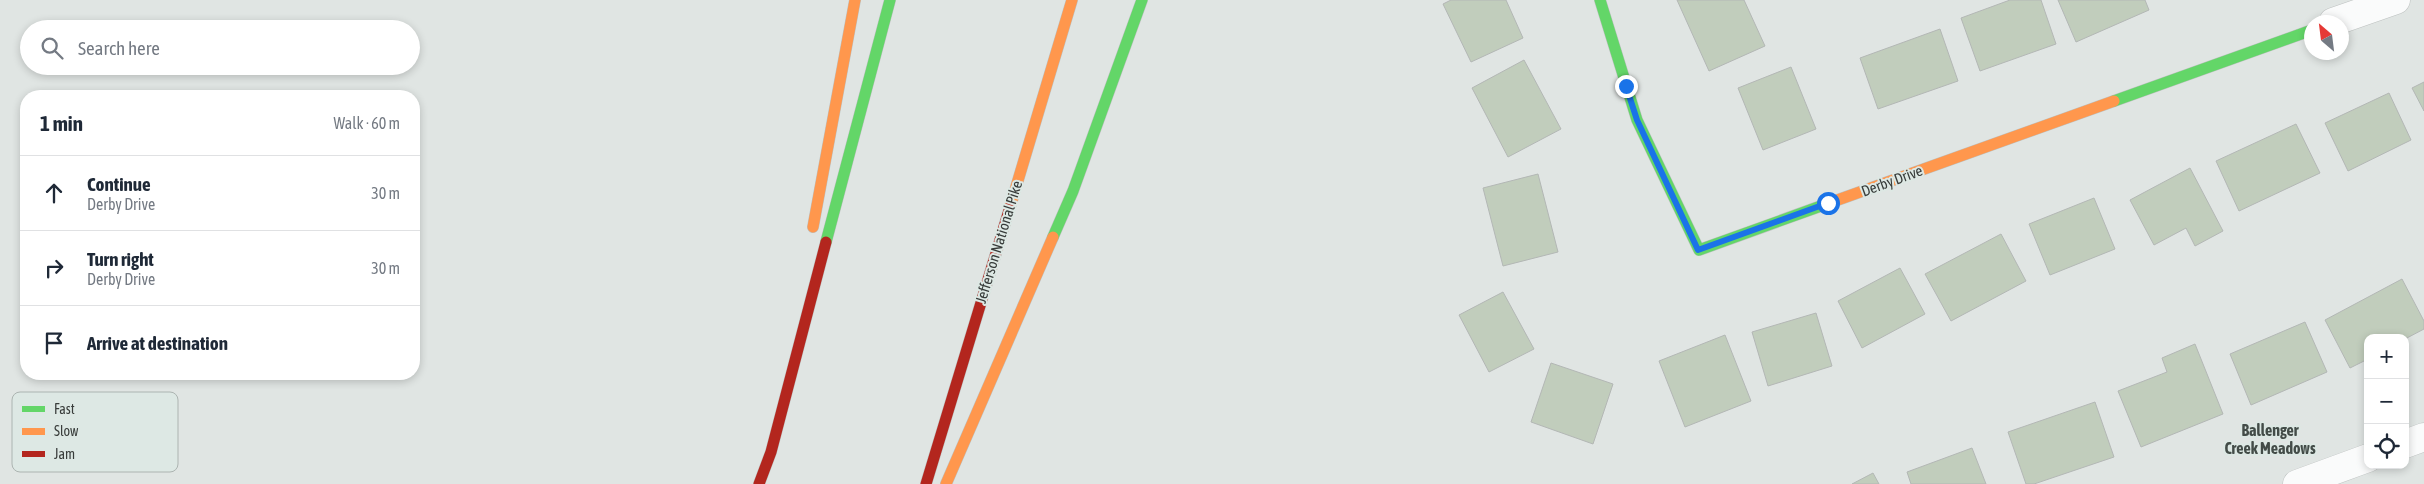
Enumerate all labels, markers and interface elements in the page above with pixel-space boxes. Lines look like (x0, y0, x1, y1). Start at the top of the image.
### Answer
north arrow (2304, 15, 2349, 60)
search box (20, 20, 420, 75)
icon: search (38, 34, 66, 62)
text: Search here (78, 37, 160, 59)
route end (1615, 75, 1638, 98)
text: 1 min (40, 111, 83, 135)
text: Walk · 60 m (334, 114, 400, 132)
street label: Derby Drive (1859, 162, 1925, 199)
text: Continue (87, 173, 151, 195)
street label: Jefferson National Pike (972, 178, 1025, 305)
icon: ahead (40, 179, 68, 207)
text: 30 m (371, 184, 400, 202)
route start (1817, 192, 1840, 215)
text: Derby Drive (87, 195, 155, 213)
text: Turn right (87, 248, 154, 270)
icon: right (40, 254, 68, 282)
text: 30 m (371, 259, 400, 277)
text: Derby Drive (87, 270, 155, 288)
icon: arrive (40, 329, 68, 357)
text: Arrive at destination (87, 332, 228, 354)
map controls (2364, 334, 2409, 469)
button: + (2364, 334, 2409, 379)
button: − (2364, 379, 2409, 424)
legend (12, 392, 178, 472)
text: Fast (54, 401, 75, 417)
district label: Ballenger Creek Meadows (2224, 421, 2316, 457)
text: Slow (54, 423, 79, 439)
button: locate (2364, 424, 2409, 469)
text: Jam (54, 446, 75, 462)

